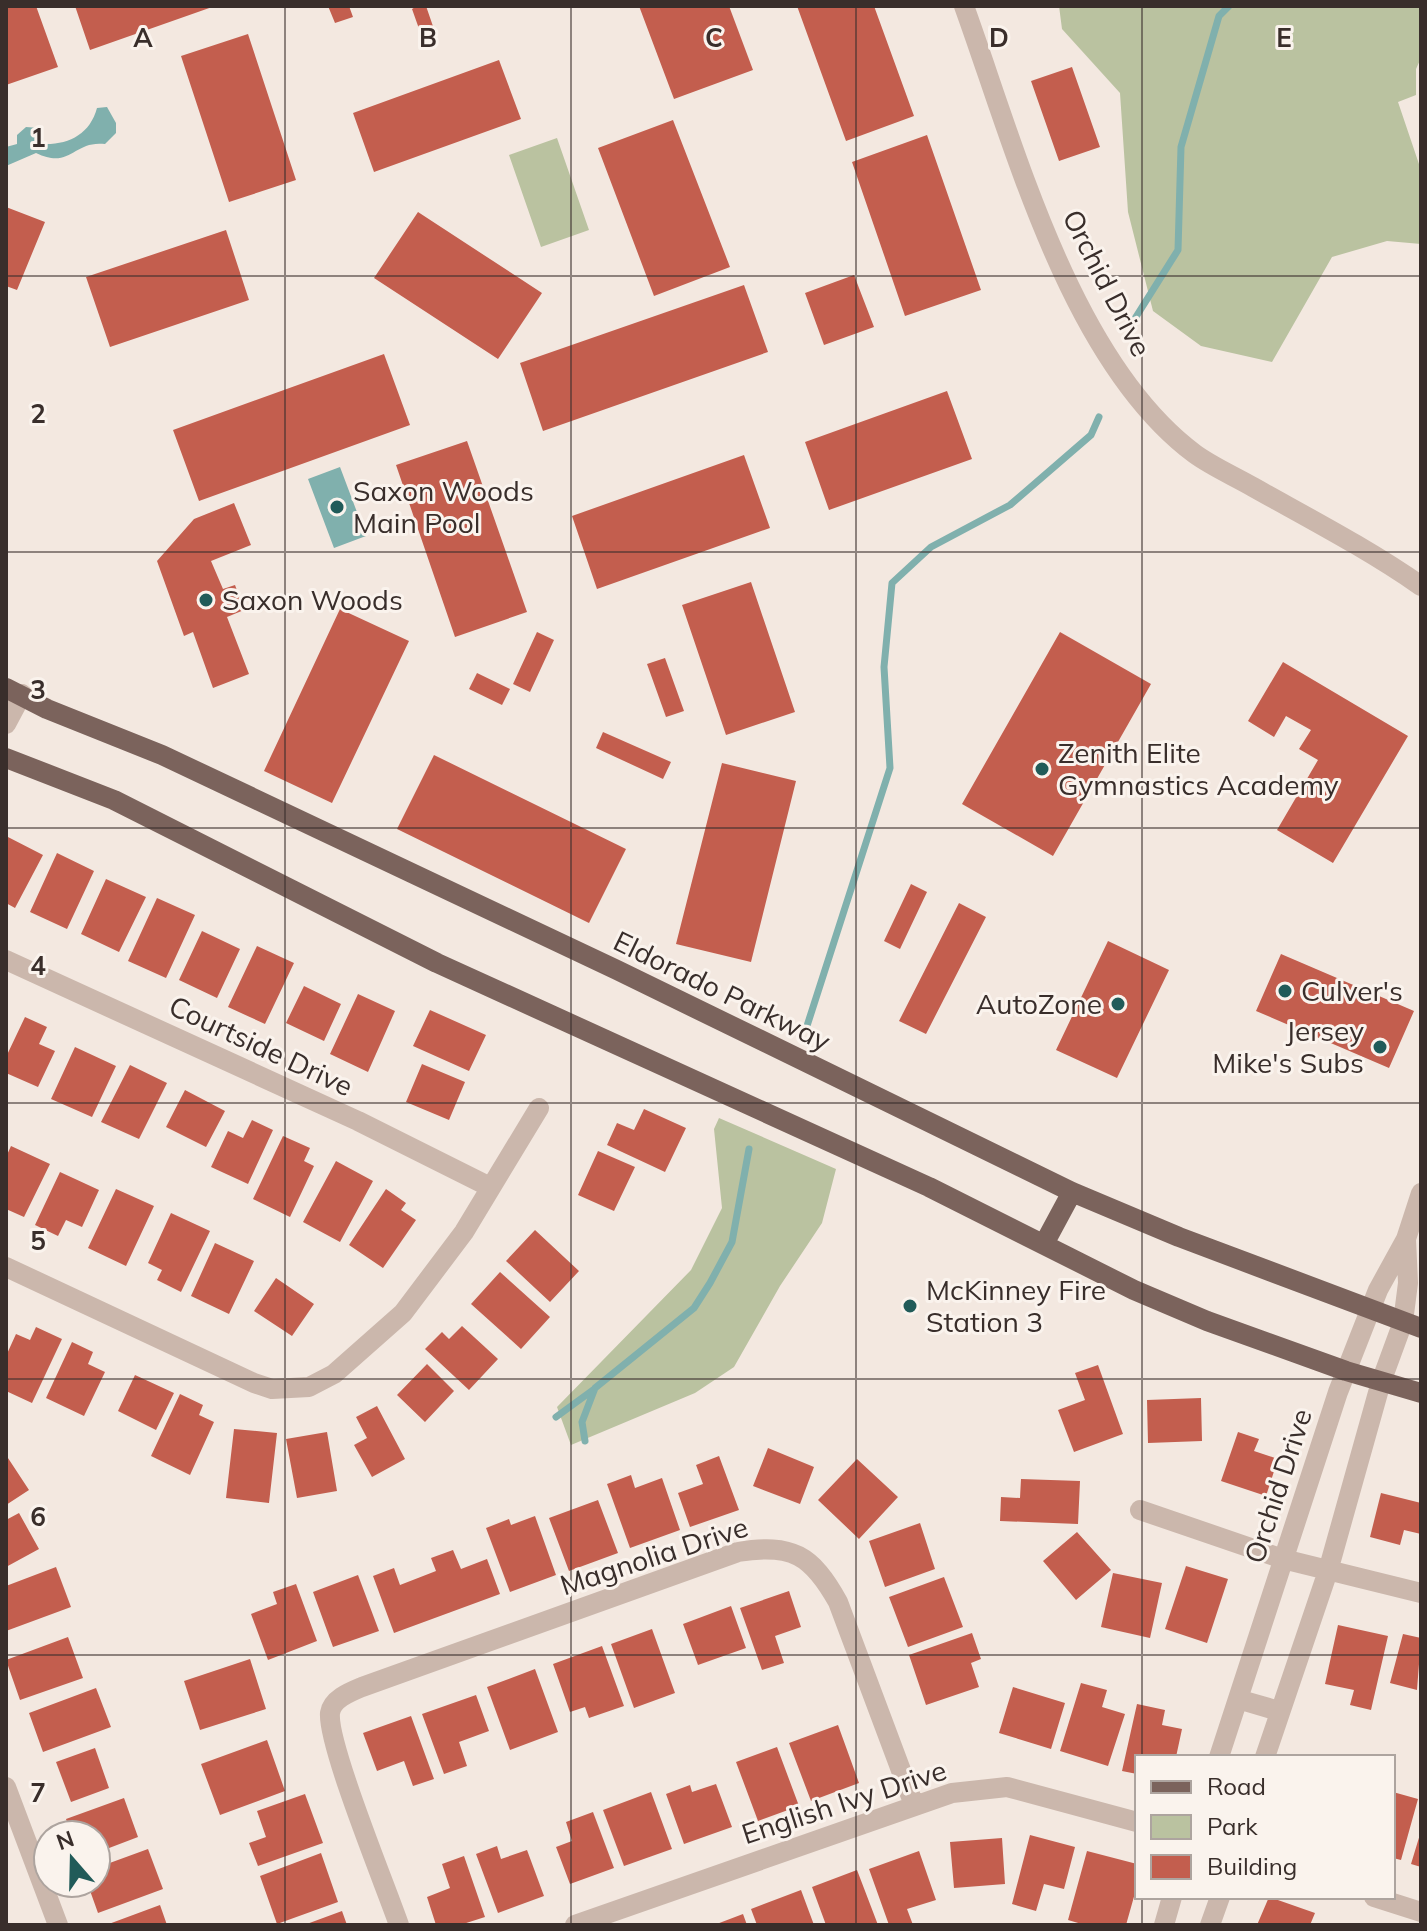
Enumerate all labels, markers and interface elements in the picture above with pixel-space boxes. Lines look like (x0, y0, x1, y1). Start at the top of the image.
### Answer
text: A (133, 21, 153, 54)
text: B (419, 21, 437, 54)
text: C (705, 21, 723, 54)
text: D (989, 21, 1009, 54)
text: E (1276, 21, 1292, 54)
text: 1 (30, 121, 46, 154)
street label: Orchid Drive (1055, 203, 1159, 362)
text: 2 (30, 397, 46, 430)
place label: Saxon Woods Main Pool (353, 473, 534, 540)
marker: Saxon Woods Main Pool (328, 498, 346, 516)
place label: Saxon Woods (222, 582, 403, 617)
marker: Saxon Woods (197, 591, 215, 609)
text: 3 (30, 673, 46, 706)
place label: Zenith Elite Gymnastics Academy (1058, 735, 1339, 802)
marker: Zenith Elite Gymnastics Academy (1033, 760, 1051, 778)
street label: Eldorado Parkway (608, 923, 836, 1058)
text: 4 (30, 949, 46, 982)
place label: Culver's (1301, 973, 1403, 1008)
marker: Culver's (1276, 982, 1294, 1000)
place label: AutoZone (976, 986, 1102, 1021)
street label: Courtside Drive (164, 988, 359, 1103)
marker: AutoZone (1109, 995, 1127, 1013)
place label: Jersey Mike's Subs (1212, 1013, 1364, 1080)
marker: Jersey Mike's Subs (1371, 1038, 1389, 1056)
text: 5 (30, 1224, 46, 1257)
place label: McKinney Fire Station 3 (926, 1272, 1106, 1339)
marker: McKinney Fire Station 3 (901, 1297, 919, 1315)
street label: Orchid Drive (1236, 1404, 1319, 1567)
text: 6 (30, 1500, 46, 1533)
street label: Magnolia Drive (556, 1509, 752, 1602)
street label: English Ivy Drive (737, 1752, 951, 1851)
legend (1135, 1755, 1395, 1899)
text: Road (1207, 1771, 1266, 1801)
text: 7 (30, 1776, 46, 1809)
text: Park (1207, 1811, 1258, 1841)
north arrow (32, 1819, 112, 1899)
text: N (53, 1824, 78, 1856)
text: Building (1207, 1851, 1297, 1881)

